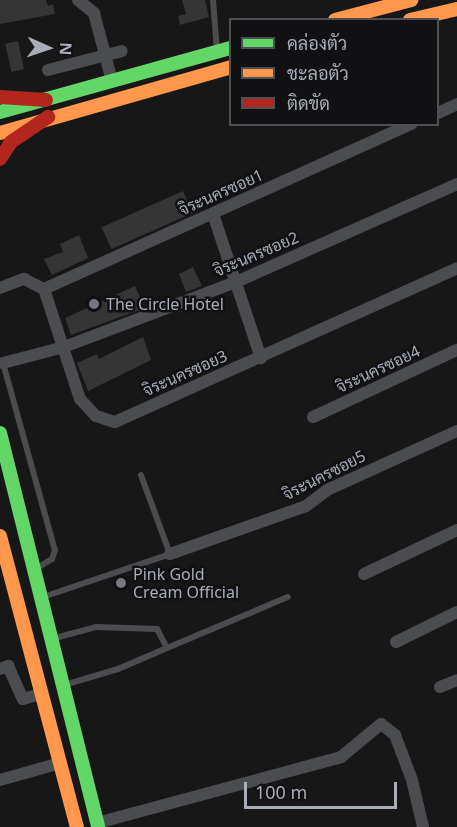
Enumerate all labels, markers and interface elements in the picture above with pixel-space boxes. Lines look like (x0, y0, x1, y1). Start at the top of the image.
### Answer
north arrow (18, 18, 78, 78)
legend (229, 18, 439, 126)
text: คล่องตัว (287, 31, 347, 55)
text: N (55, 42, 77, 56)
text: ชะลอตัว (287, 61, 349, 85)
text: ติดขัด (287, 91, 330, 115)
street label: จิระนครซอย1 (176, 165, 266, 219)
street label: จิระนครซอย2 (211, 228, 301, 280)
place label: The Circle Hotel (106, 294, 224, 314)
marker: The Circle Hotel (87, 297, 101, 311)
street label: จิระนครซอย4 (333, 341, 423, 397)
street label: จิระนครซอย3 (140, 346, 230, 400)
street label: จิระนครซอย5 (279, 446, 369, 504)
place label: Pink Gold Cream Official (133, 564, 239, 602)
marker: Pink Gold Cream Official (114, 576, 128, 590)
scale bar (247, 770, 400, 808)
text: 100 m (255, 780, 307, 804)

